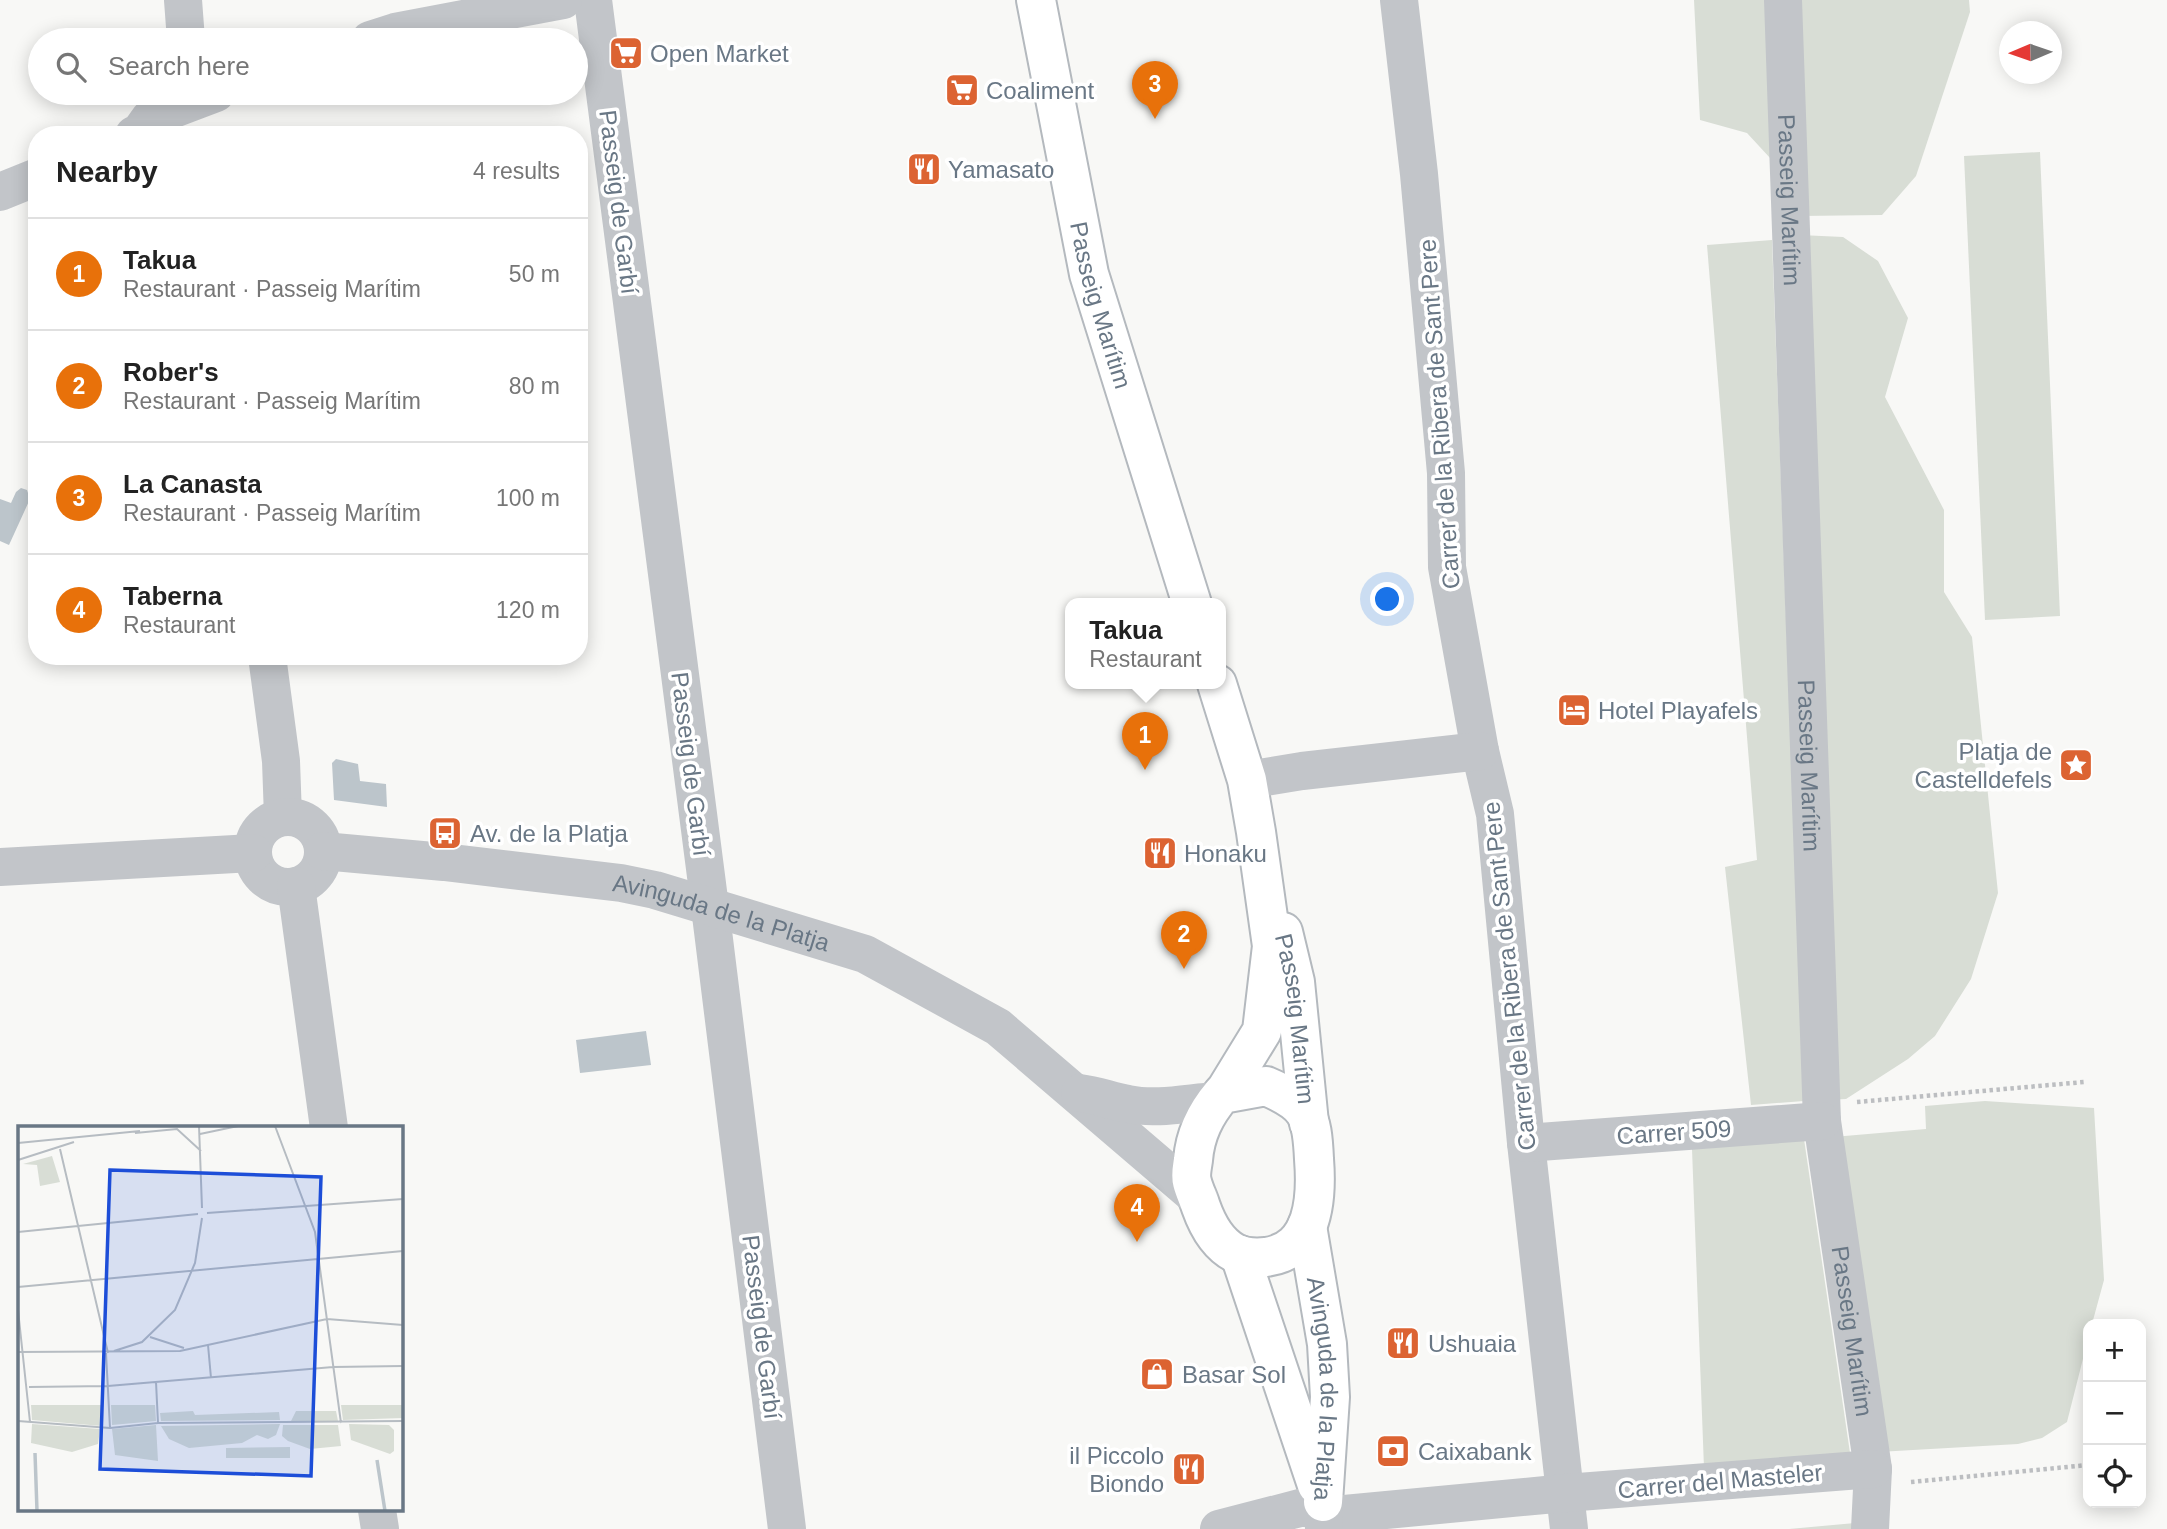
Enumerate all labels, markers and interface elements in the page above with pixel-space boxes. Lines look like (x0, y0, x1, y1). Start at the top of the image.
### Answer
north arrow (1999, 21, 2062, 84)
search box (28, 28, 588, 105)
supermarket icon: Open Market (607, 34, 645, 72)
place label: Open Market (650, 40, 789, 67)
icon: search (52, 48, 90, 86)
text: Search here (108, 51, 250, 81)
pin: 3 (1132, 61, 1178, 119)
supermarket icon: Coaliment (943, 71, 981, 109)
place label: Coaliment (986, 77, 1094, 104)
street label: Passeig de Garbí (594, 108, 644, 296)
street label: Passeig Marítim (1773, 113, 1806, 286)
restaurant icon: Yamasato (905, 150, 943, 188)
text: Nearby (56, 155, 158, 188)
place label: Yamasato (948, 156, 1054, 183)
text: 4 results (473, 158, 560, 184)
street label: Passeig Marítim (1066, 219, 1137, 392)
street label: Carrer de la Ribera de Sant Pere (1413, 238, 1465, 590)
text: Takua (123, 245, 196, 275)
text: 1 (73, 261, 85, 287)
text: 50 m (509, 261, 560, 287)
text: Restaurant · Passeig Marítim (123, 276, 421, 302)
text: Rober's (123, 357, 219, 387)
text: 2 (73, 373, 85, 399)
text: 80 m (509, 373, 560, 399)
text: Restaurant · Passeig Marítim (123, 388, 421, 414)
text: La Canasta (123, 469, 262, 499)
text: 3 (73, 485, 85, 511)
text: 100 m (496, 485, 560, 511)
text: Restaurant · Passeig Marítim (123, 500, 421, 526)
text: Taberna (123, 581, 222, 611)
your location (1370, 582, 1404, 616)
text: 4 (73, 597, 85, 623)
text: 120 m (496, 597, 560, 623)
popup (1065, 598, 1226, 689)
text: Restaurant (123, 612, 236, 638)
text: Takua (1089, 615, 1162, 645)
text: Restaurant (1089, 646, 1202, 672)
street label: Passeig de Garbí (666, 670, 716, 858)
street label: Passeig Marítim (1793, 679, 1826, 852)
hotel icon: Hotel Playafels (1555, 691, 1593, 729)
place label: Hotel Playafels (1598, 697, 1758, 724)
pin: 1 (1122, 712, 1168, 770)
place label: Platja de Castelldefels (1915, 738, 2052, 793)
place icon: Platja de Castelldefels (2057, 746, 2095, 784)
street label: Carrer de la Ribera de Sant Pere (1477, 800, 1541, 1152)
bus stop icon: Av. de la Platja (426, 814, 464, 852)
place label: Av. de la Platja (470, 820, 629, 847)
restaurant icon: Honaku (1141, 834, 1179, 872)
place label: Honaku (1184, 840, 1267, 867)
street label: Avinguda de la Platja (611, 869, 834, 956)
pin: 2 (1161, 911, 1207, 969)
street label: Passeig Marítim (1270, 931, 1321, 1105)
street label: Carrer 509 (1616, 1115, 1732, 1149)
inset map (18, 1126, 402, 1512)
pin: 4 (1114, 1184, 1160, 1242)
street label: Passeig de Garbí (737, 1233, 787, 1421)
street label: Passeig Marítim (1827, 1244, 1879, 1418)
street label: Avinguda de la Platja (1302, 1274, 1344, 1502)
map controls (2083, 1319, 2146, 1508)
button: + (2083, 1319, 2146, 1382)
restaurant icon: Ushuaia (1384, 1324, 1422, 1362)
place label: Ushuaia (1428, 1330, 1517, 1357)
shop icon: Basar Sol (1138, 1355, 1176, 1393)
place label: Basar Sol (1182, 1361, 1286, 1388)
button: − (2083, 1382, 2146, 1445)
bank icon: Caixabank (1374, 1432, 1412, 1470)
place label: Caixabank (1418, 1438, 1532, 1465)
place label: il Piccolo Biondo (1069, 1442, 1164, 1497)
button: locate (2083, 1445, 2146, 1508)
restaurant icon: il Piccolo Biondo (1170, 1450, 1208, 1488)
street label: Carrer del Masteler (1617, 1459, 1823, 1503)

